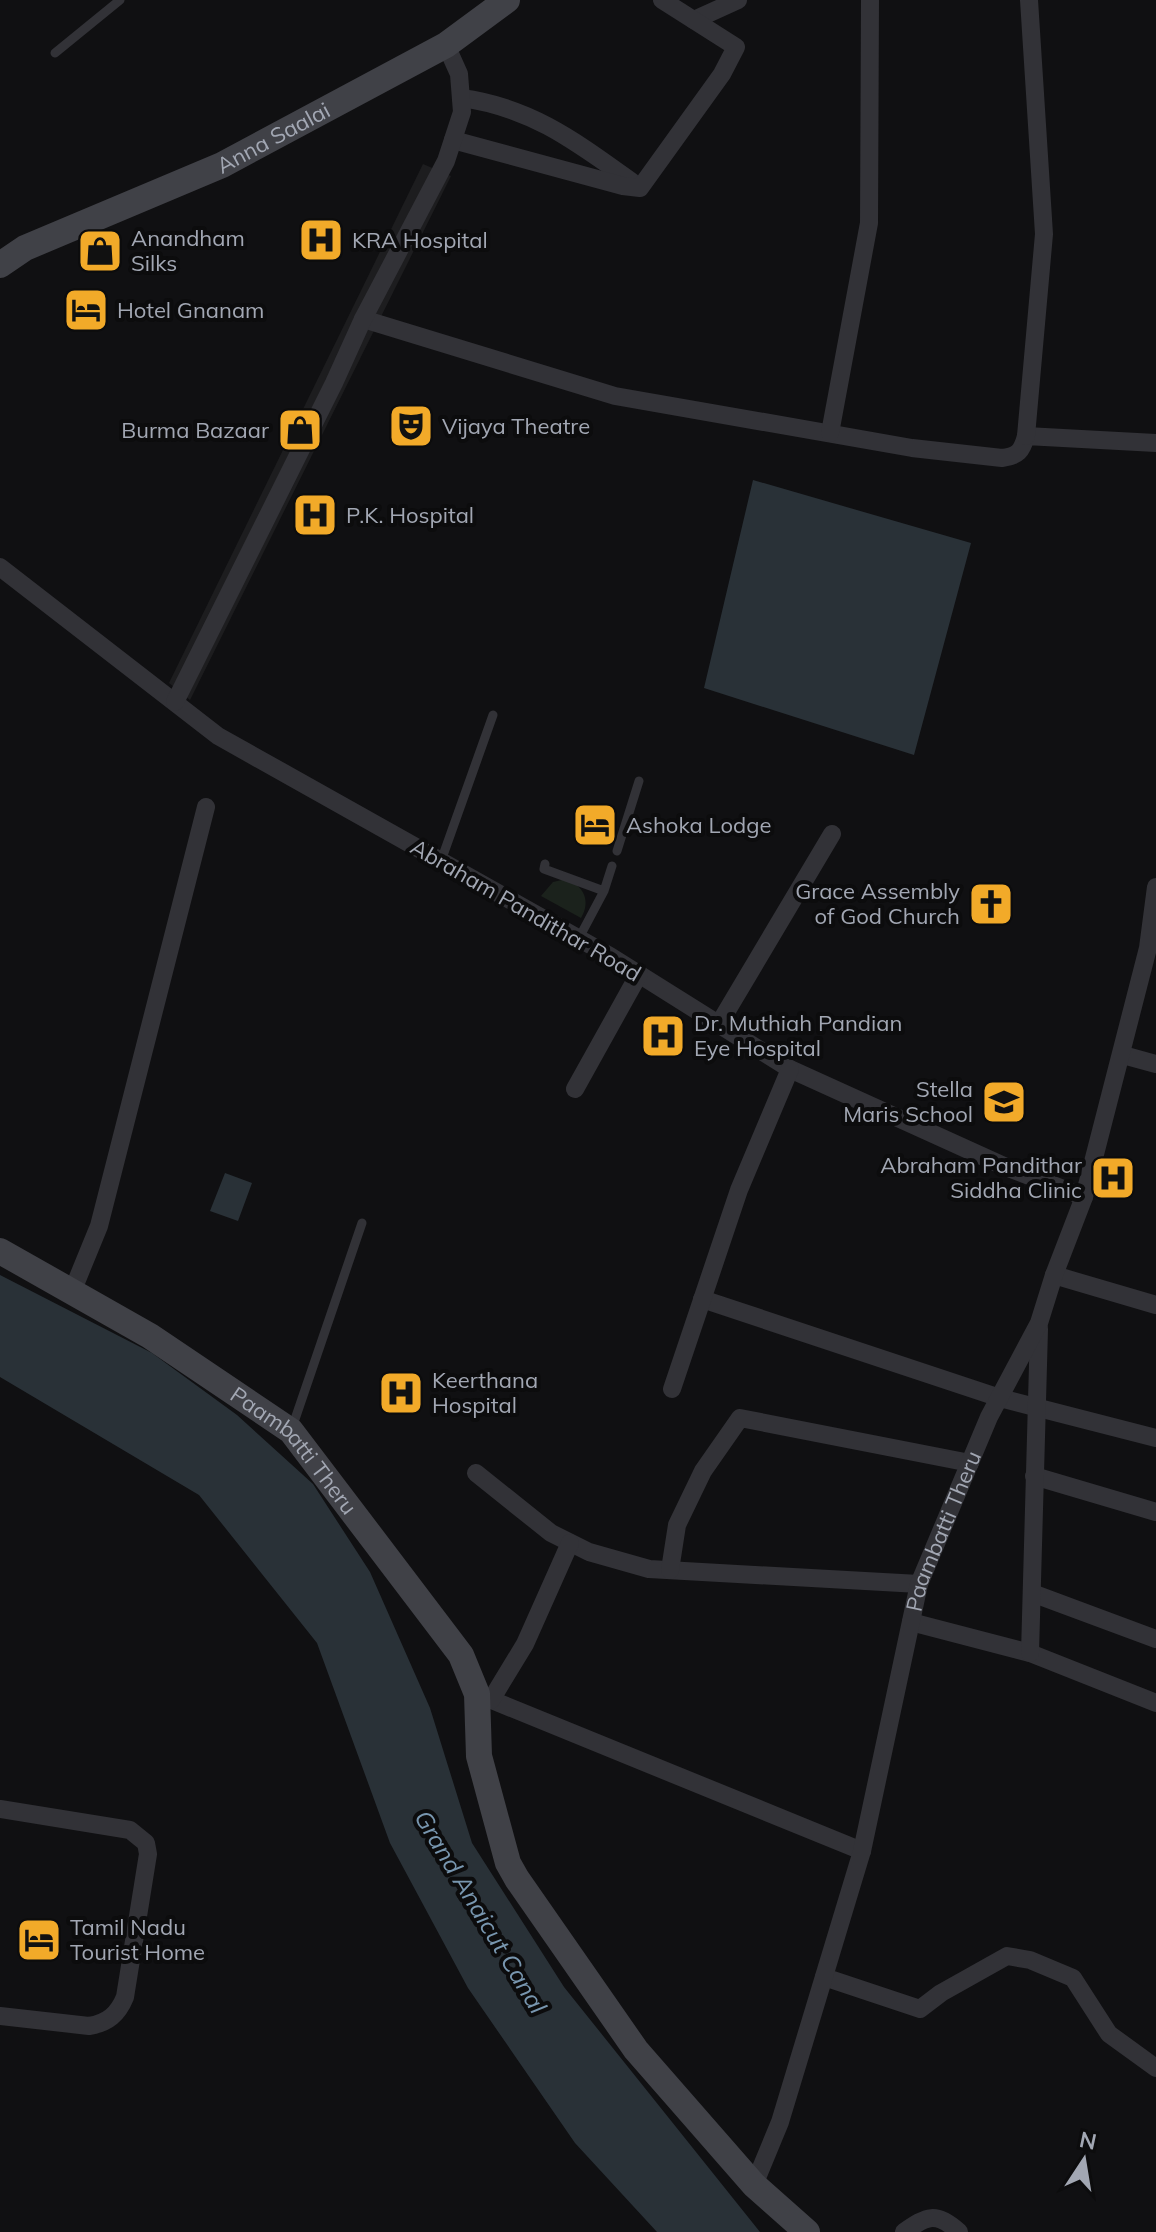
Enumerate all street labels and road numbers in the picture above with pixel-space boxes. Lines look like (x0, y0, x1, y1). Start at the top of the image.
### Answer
street label: Anna Saalai (212, 96, 335, 179)
street label: Abraham Pandithar Road (406, 833, 646, 987)
street label: Paambatti Theru (225, 1380, 363, 1520)
street label: Paambatti Theru (900, 1447, 987, 1614)

